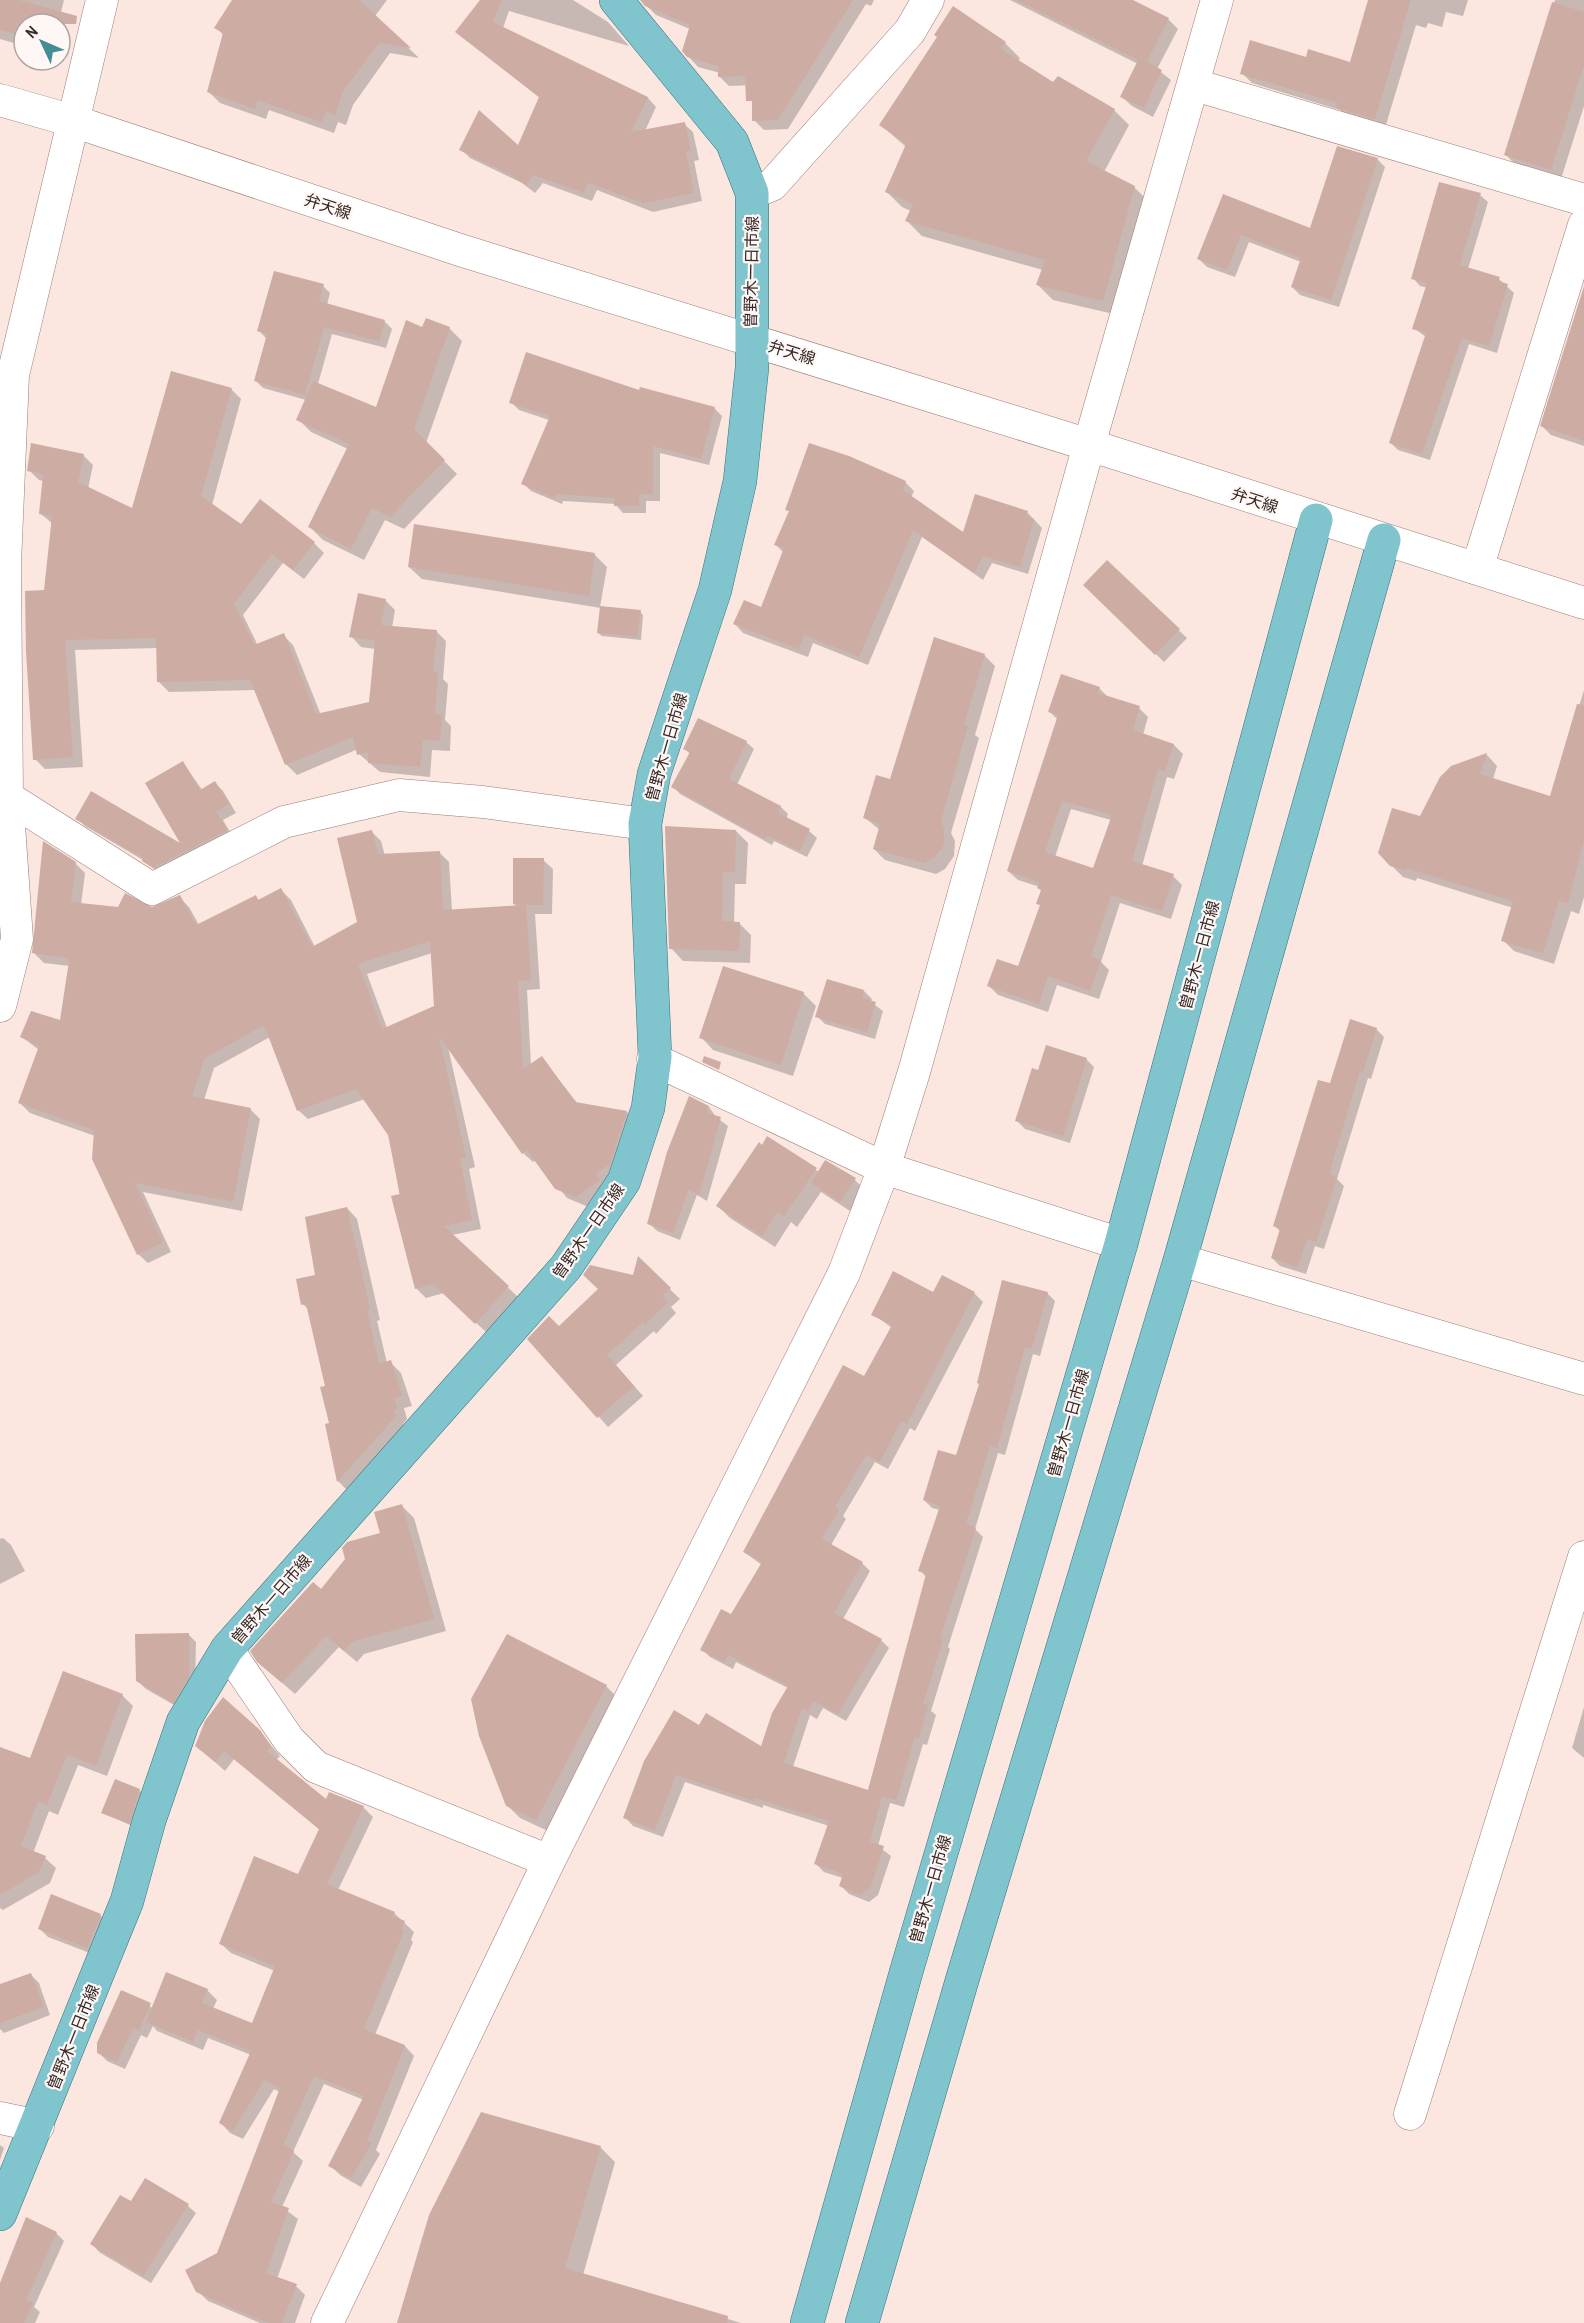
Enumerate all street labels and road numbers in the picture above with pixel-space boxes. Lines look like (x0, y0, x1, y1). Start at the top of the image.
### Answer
street label: 弁天線 (302, 188, 354, 224)
street label: 曽野木一日市線 (739, 216, 763, 328)
street label: 弁天線 (766, 334, 818, 370)
street label: 弁天線 (1229, 482, 1281, 518)
street label: 曽野木一日市線 (640, 690, 692, 804)
street label: 曽野木一日市線 (1174, 898, 1224, 1012)
street label: 曽野木一日市線 (547, 1179, 629, 1283)
street label: 曽野木一日市線 (1042, 1366, 1094, 1480)
street label: 曽野木一日市線 (226, 1550, 316, 1648)
street label: 曽野木一日市線 (904, 1832, 956, 1946)
street label: 曽野木一日市線 (42, 1981, 104, 2093)

